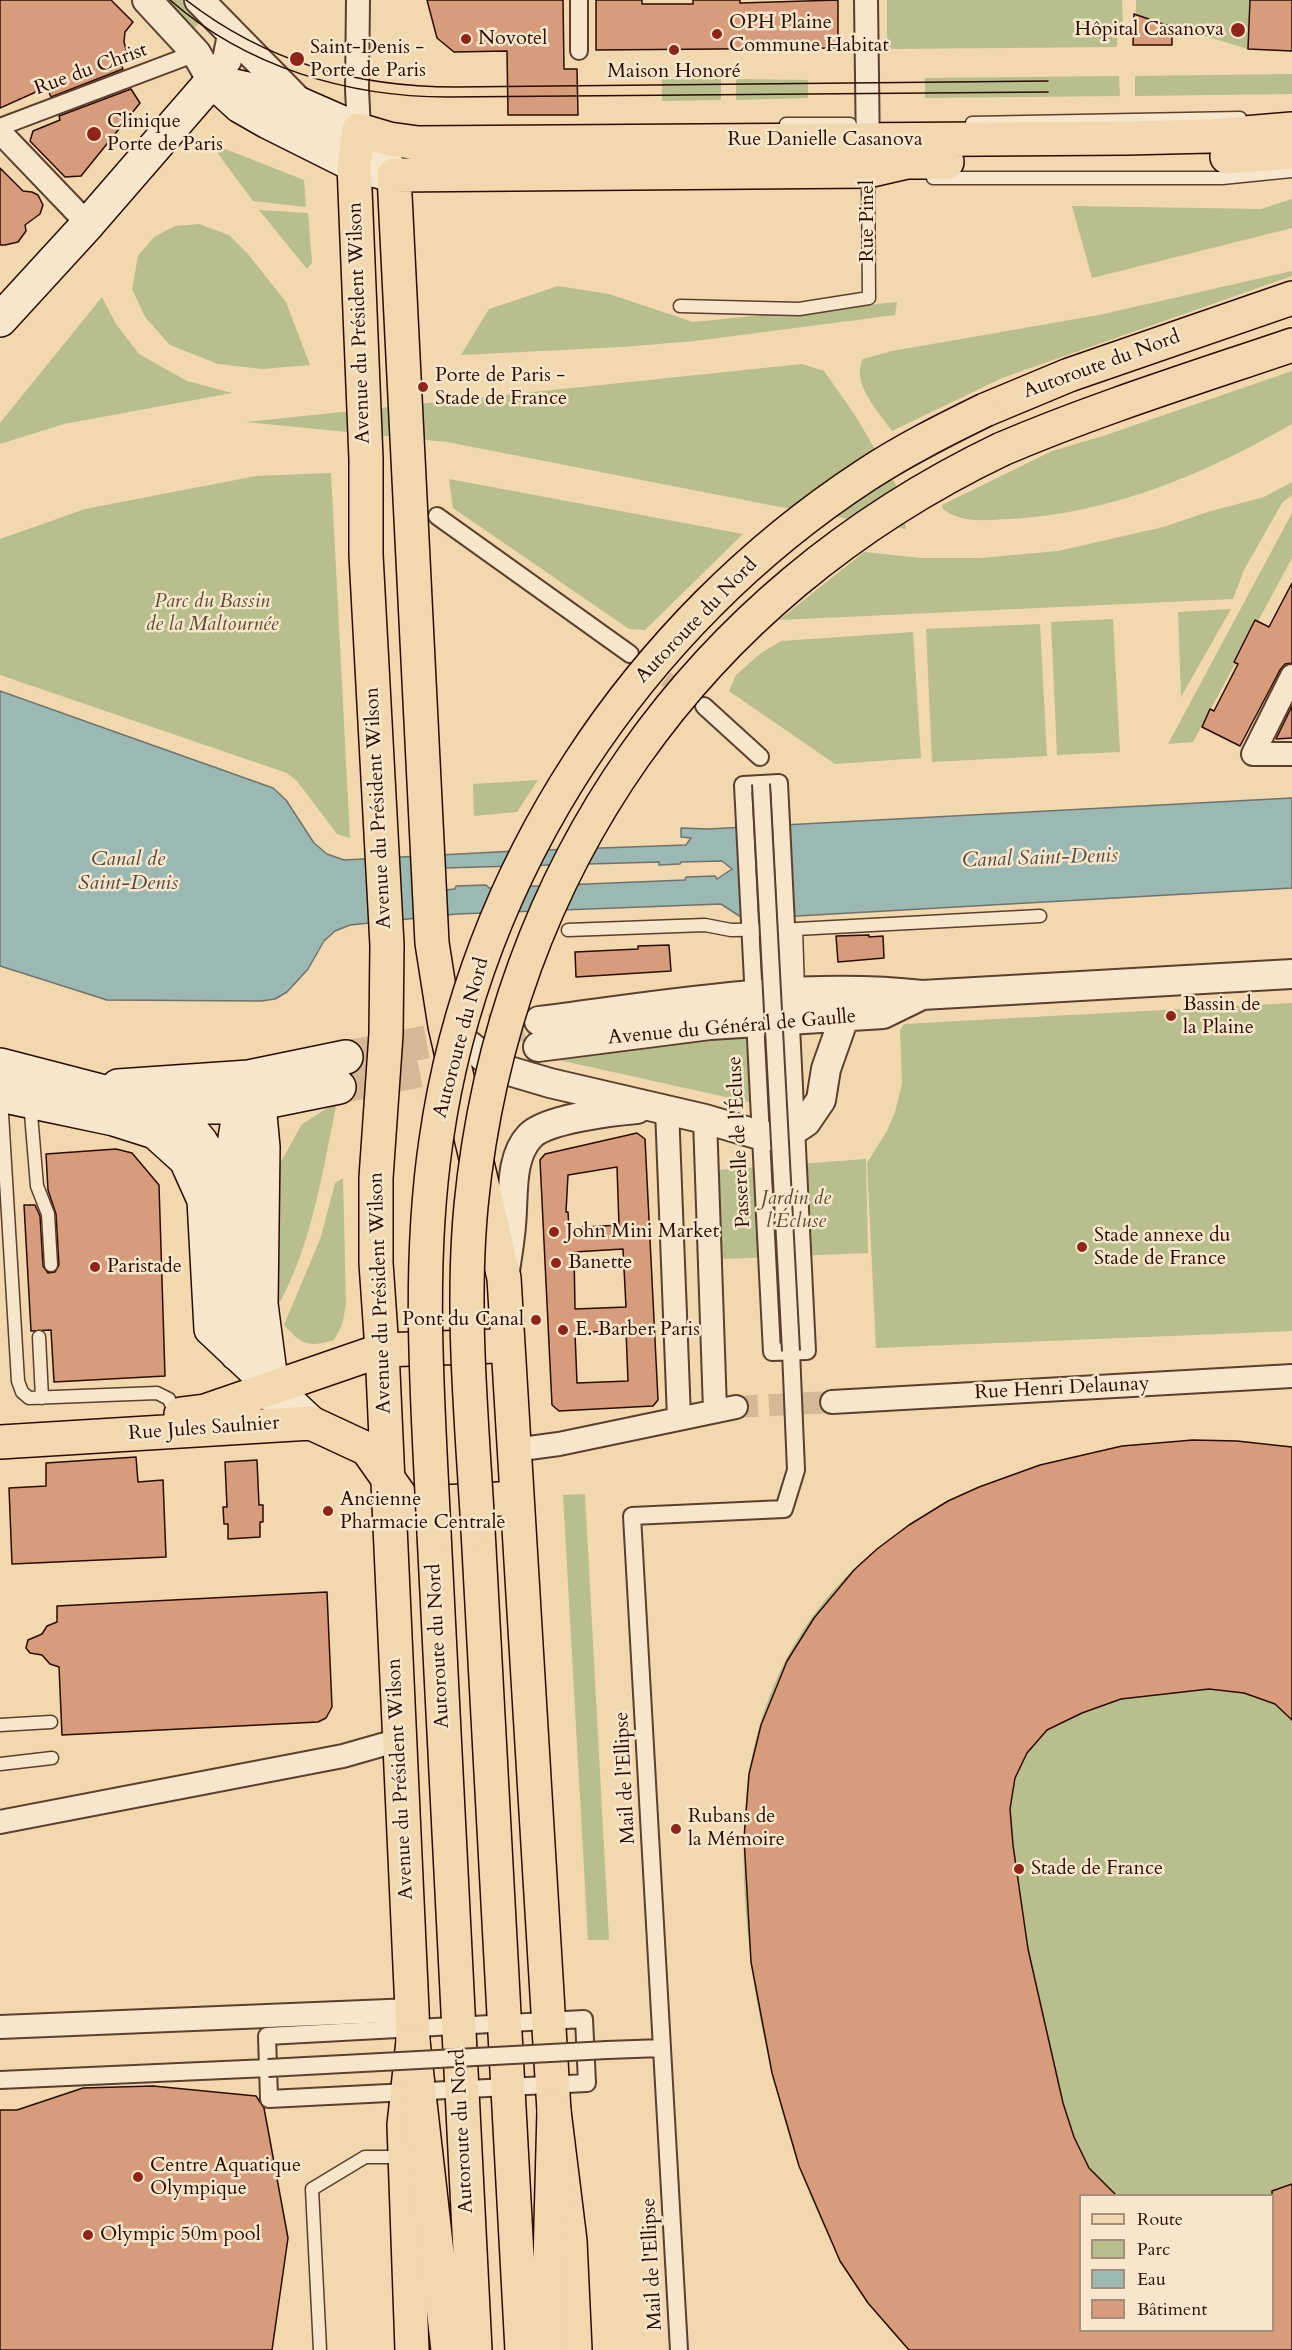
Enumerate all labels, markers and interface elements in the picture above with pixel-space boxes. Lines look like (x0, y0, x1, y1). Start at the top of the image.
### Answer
place label: OPH Plaine Commune Habitat (729, 11, 889, 58)
place label: Hôpital Casanova (1075, 18, 1224, 42)
marker: Hôpital Casanova (1229, 21, 1247, 39)
place label: Novotel (478, 27, 547, 51)
marker: OPH Plaine Commune Habitat (710, 27, 724, 41)
marker: Novotel (459, 32, 473, 46)
place label: Saint-Denis - Porte de Paris (310, 36, 426, 83)
street label: Rue du Christ (31, 38, 151, 102)
marker: Maison Honoré (667, 43, 681, 57)
marker: Saint-Denis - Porte de Paris (288, 50, 306, 68)
place label: Maison Honoré (607, 60, 741, 84)
place label: Clinique Porte de Paris (107, 110, 223, 157)
marker: Clinique Porte de Paris (85, 125, 103, 143)
street label: Rue Danielle Casanova (727, 128, 923, 152)
street label: Rue Pinel (856, 180, 880, 262)
street label: Avenue du Président Wilson (344, 202, 376, 444)
street label: Autoroute du Nord (1020, 326, 1184, 404)
place label: Porte de Paris - Stade de France (435, 364, 567, 411)
marker: Porte de Paris - Stade de France (416, 380, 430, 394)
street label: Autoroute du Nord (631, 553, 763, 689)
park label: Parc du Bassin de la Maltournée (146, 590, 278, 637)
street label: Avenue du Président Wilson (361, 686, 397, 930)
water label: Canal Saint-Denis (962, 844, 1118, 874)
water label: Canal de Saint-Denis (78, 847, 178, 897)
street label: Autoroute du Nord (429, 955, 495, 1121)
place label: Bassin de la Plaine (1183, 993, 1261, 1040)
street label: Avenue du Général de Gaulle (607, 1005, 857, 1051)
marker: Bassin de la Plaine (1164, 1009, 1178, 1023)
street label: Passerelle de l'Écluse (724, 1056, 756, 1228)
street label: Avenue du Président Wilson (365, 1172, 397, 1414)
park label: Jardin de l'Écluse (761, 1187, 831, 1234)
place label: John Mini Market (566, 1220, 719, 1244)
place label: Stade annexe du Stade de France (1094, 1224, 1231, 1271)
marker: John Mini Market (547, 1225, 561, 1239)
marker: Stade annexe du Stade de France (1075, 1240, 1089, 1254)
place label: Banette (568, 1251, 632, 1275)
place label: Paristade (107, 1255, 182, 1279)
marker: Banette (549, 1256, 563, 1270)
marker: Paristade (88, 1260, 102, 1274)
place label: Pont du Canal (402, 1308, 524, 1332)
marker: Pont du Canal (529, 1313, 543, 1327)
place label: E. Barber Paris (575, 1318, 700, 1342)
marker: E. Barber Paris (556, 1323, 570, 1337)
street label: Rue Henri Delaunay (974, 1372, 1150, 1406)
street label: Rue Jules Saulnier (128, 1412, 280, 1446)
place label: Ancienne Pharmacie Centrale (340, 1488, 506, 1535)
marker: Ancienne Pharmacie Centrale (321, 1504, 335, 1518)
street label: Autoroute du Nord (423, 1563, 455, 1729)
street label: Avenue du Président Wilson (383, 1657, 419, 1901)
street label: Mail de l'Ellipse (611, 1711, 641, 1845)
place label: Rubans de la Mémoire (688, 1805, 785, 1852)
marker: Rubans de la Mémoire (669, 1822, 683, 1836)
place label: Stade de France (1031, 1857, 1163, 1881)
marker: Stade de France (1012, 1862, 1026, 1876)
street label: Autoroute du Nord (447, 2048, 479, 2214)
place label: Centre Aquatique Olympique (150, 2154, 301, 2201)
marker: Centre Aquatique Olympique (131, 2170, 145, 2184)
legend (1079, 2194, 1274, 2332)
street label: Mail de l'Ellipse (638, 2197, 668, 2331)
text: Route (1137, 2207, 1183, 2232)
place label: Olympic 50m pool (100, 2223, 261, 2247)
marker: Olympic 50m pool (81, 2228, 95, 2242)
text: Parc (1137, 2237, 1170, 2262)
text: Eau (1137, 2267, 1166, 2292)
text: Bâtiment (1137, 2297, 1207, 2322)

